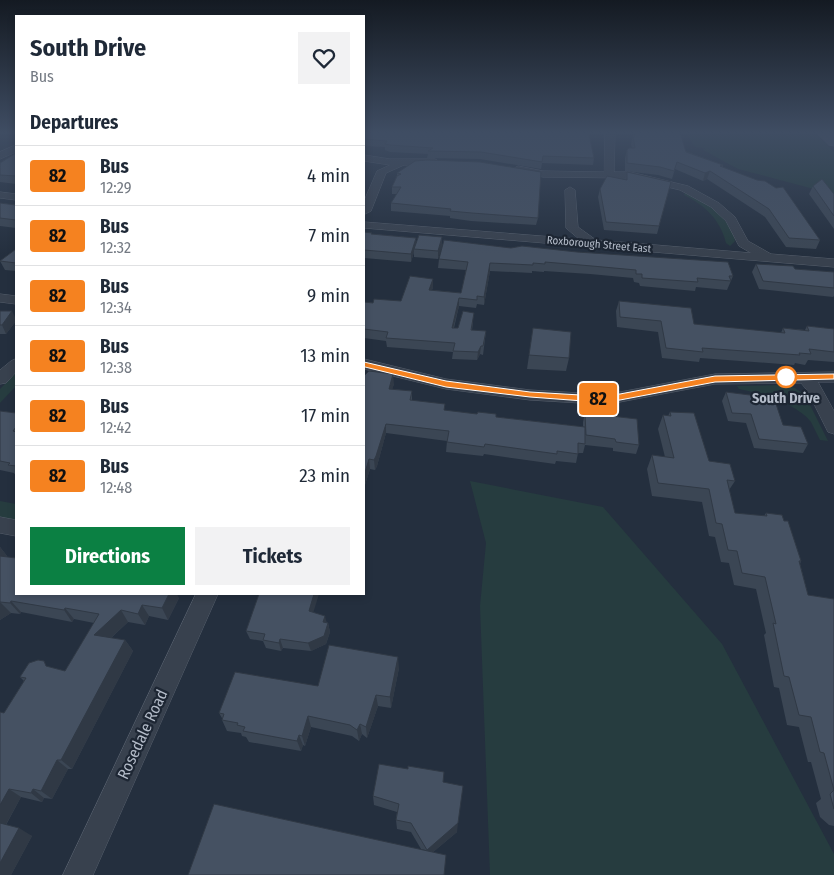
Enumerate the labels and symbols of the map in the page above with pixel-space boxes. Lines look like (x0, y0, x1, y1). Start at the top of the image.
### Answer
street label: Roxborough Street East (546, 233, 652, 256)
marker: South Drive (775, 366, 797, 388)
line badge: 82 (576, 383, 620, 415)
place label: South Drive (752, 390, 820, 407)
street label: Rosedale Road (113, 686, 172, 782)

